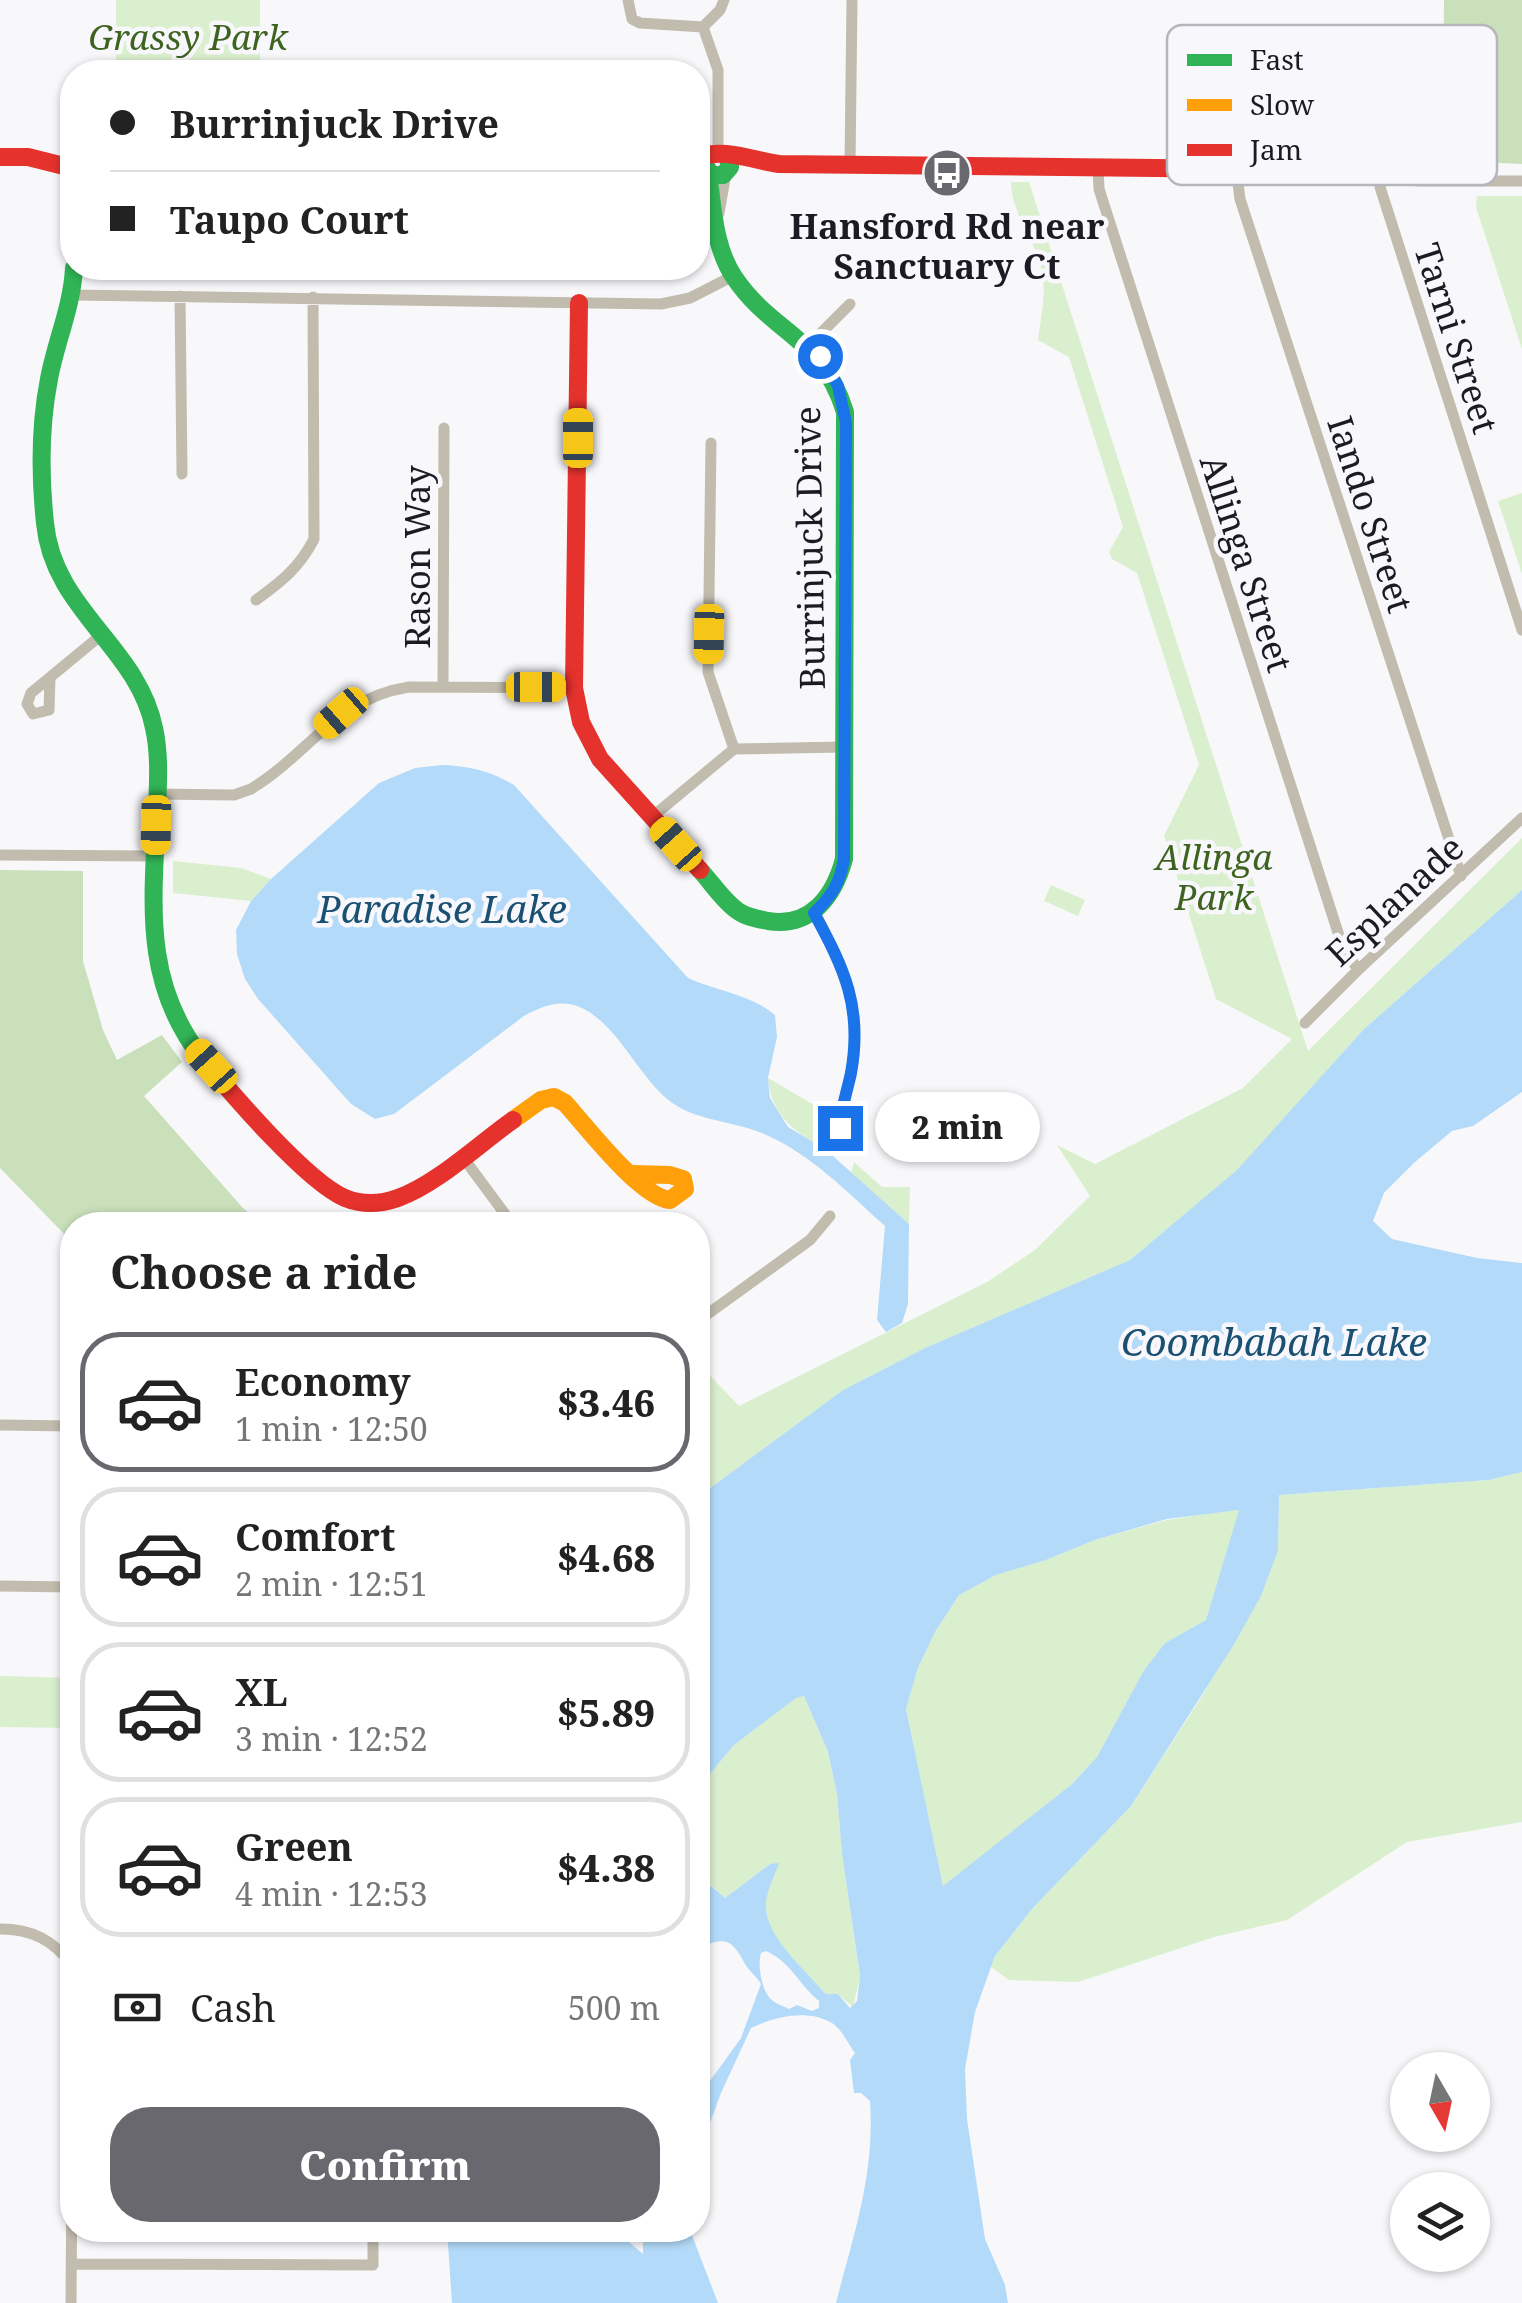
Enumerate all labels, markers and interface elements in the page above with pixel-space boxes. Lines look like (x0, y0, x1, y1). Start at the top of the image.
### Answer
park label: Grassy Park (88, 13, 289, 60)
legend (1167, 25, 1497, 185)
text: Fast (1250, 40, 1304, 78)
text: Slow (1250, 85, 1315, 123)
text: Burrinjuck Drive (170, 97, 499, 149)
text: Jam (1249, 130, 1302, 168)
bus stop icon: Hansford Rd near Sanctuary Ct (921, 147, 973, 199)
text: Taupo Court (170, 193, 409, 245)
place label: Hansford Rd near Sanctuary Ct (789, 202, 1105, 289)
street label: Tarni Street (1404, 237, 1510, 439)
route start (798, 334, 843, 379)
street label: Burrinjuck Drive (783, 406, 835, 690)
car (563, 408, 593, 468)
street label: Iando Street (1317, 410, 1425, 618)
street label: Allinga Street (1190, 449, 1304, 677)
street label: Rason Way (393, 465, 440, 649)
car (693, 604, 725, 664)
car (506, 672, 566, 702)
car (309, 682, 373, 744)
car (140, 795, 172, 855)
car (645, 812, 707, 876)
street label: Esplanade (1315, 824, 1473, 976)
park label: Allinga Park (1153, 833, 1273, 920)
water label: Paradise Lake (316, 882, 567, 934)
car (180, 1034, 242, 1098)
callout: 2 min (875, 1093, 1040, 1163)
text: 2 min (912, 1105, 1003, 1148)
route end (818, 1106, 863, 1151)
text: Choose a ride (110, 1241, 418, 1302)
water label: Coombabah Lake (1121, 1315, 1427, 1367)
text: Economy (235, 1355, 411, 1407)
icon: car (115, 1357, 205, 1447)
text: $3.46 (557, 1376, 655, 1428)
text: 1 min · 12:50 (235, 1407, 428, 1450)
text: Comfort (235, 1510, 395, 1562)
icon: car (115, 1512, 205, 1602)
text: $4.68 (557, 1531, 655, 1583)
text: 2 min · 12:51 (235, 1562, 428, 1605)
text: XL (235, 1665, 288, 1717)
icon: car (115, 1667, 205, 1757)
text: $5.89 (557, 1686, 655, 1738)
text: 3 min · 12:52 (235, 1717, 428, 1760)
text: Green (235, 1820, 353, 1872)
icon: car (115, 1822, 205, 1912)
text: $4.38 (557, 1841, 655, 1893)
text: 4 min · 12:53 (235, 1872, 428, 1915)
icon: cash (110, 1980, 165, 2035)
text: Cash (190, 1981, 276, 2033)
text: 500 m (568, 1986, 660, 2029)
north arrow (1390, 2052, 1490, 2152)
map controls (1390, 2052, 1490, 2272)
button: Confirm (110, 2107, 660, 2222)
button: layers (1390, 2172, 1490, 2272)

